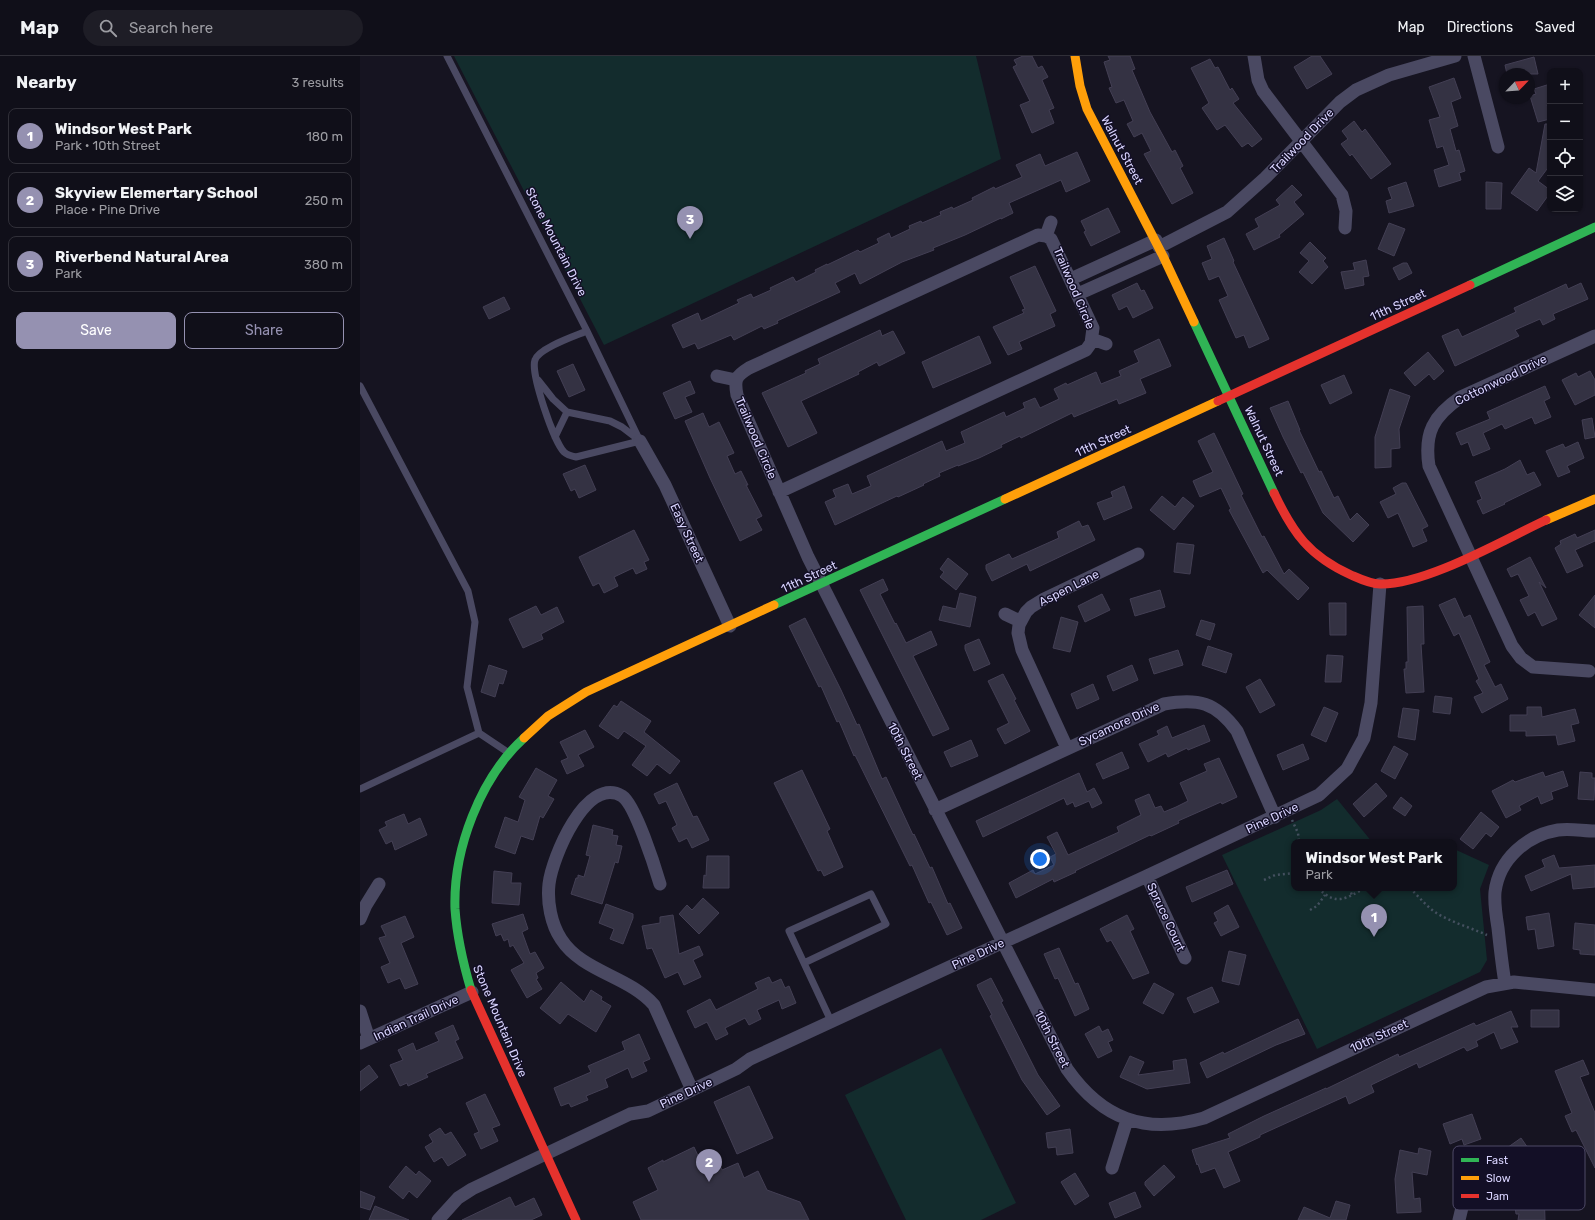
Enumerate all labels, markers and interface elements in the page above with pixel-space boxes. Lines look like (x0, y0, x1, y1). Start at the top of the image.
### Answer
search box (83, 10, 363, 46)
text: Map (20, 16, 59, 39)
icon: search (97, 17, 119, 39)
text: Search here (129, 19, 213, 37)
text: Map (1398, 19, 1425, 36)
text: Directions (1447, 19, 1513, 36)
text: Saved (1535, 19, 1575, 36)
north arrow (1499, 68, 1535, 104)
map controls (1547, 68, 1583, 212)
button: + (1547, 68, 1583, 104)
text: Nearby (16, 72, 77, 92)
text: 3 results (292, 75, 344, 90)
button: − (1547, 104, 1583, 140)
street label: Trailwood Drive (1267, 105, 1337, 176)
street label: Walnut Street (1098, 113, 1146, 187)
text: Windsor West Park (55, 120, 192, 138)
text: 1 (27, 129, 33, 144)
text: 180 m (306, 129, 343, 144)
text: Park · 10th Street (55, 138, 160, 153)
button: locate (1547, 140, 1583, 176)
button: layers (1547, 176, 1583, 212)
text: Skyview Elemertary School (55, 184, 258, 202)
street label: Stone Mountain Drive (522, 185, 590, 299)
text: 2 (26, 193, 34, 208)
text: 250 m (305, 193, 343, 208)
text: Place · Pine Drive (55, 202, 160, 217)
pin: 3 (677, 206, 703, 239)
street label: Trailwood Circle (1050, 245, 1098, 331)
text: Riverbend Natural Area (55, 248, 229, 266)
text: 3 (26, 257, 34, 272)
text: 380 m (304, 257, 343, 272)
text: Park (55, 266, 82, 281)
street label: 11th Street (1368, 286, 1428, 324)
button: Save (16, 312, 176, 349)
button: Share (184, 312, 344, 349)
street label: Cottonwood Drive (1453, 352, 1549, 408)
street label: Trailwood Circle (732, 395, 780, 481)
street label: Walnut Street (1242, 404, 1286, 479)
street label: 11th Street (1073, 422, 1133, 460)
street label: Easy Street (667, 501, 707, 565)
street label: 11th Street (779, 558, 839, 596)
street label: Aspen Lane (1037, 567, 1102, 609)
street label: Sycamore Drive (1076, 699, 1162, 749)
street label: 10th Street (885, 720, 926, 782)
street label: Pine Drive (1243, 800, 1301, 836)
popup (1291, 839, 1457, 891)
your location (1030, 849, 1050, 869)
text: Windsor West Park (1306, 849, 1442, 867)
text: Park (1306, 867, 1333, 882)
street label: Spruce Court (1144, 880, 1188, 954)
pin: 1 (1361, 904, 1387, 937)
street label: Pine Drive (949, 936, 1007, 972)
street label: Stone Mountain Drive (470, 963, 530, 1079)
street label: Indian Trail Drive (371, 992, 461, 1044)
street label: 10th Street (1032, 1008, 1073, 1070)
street label: 10th Street (1348, 1016, 1411, 1056)
street label: Pine Drive (657, 1075, 715, 1111)
legend (1453, 1146, 1585, 1210)
pin: 2 (696, 1149, 722, 1182)
text: Fast (1486, 1154, 1509, 1167)
text: Slow (1486, 1172, 1511, 1185)
text: Jam (1486, 1190, 1509, 1203)

